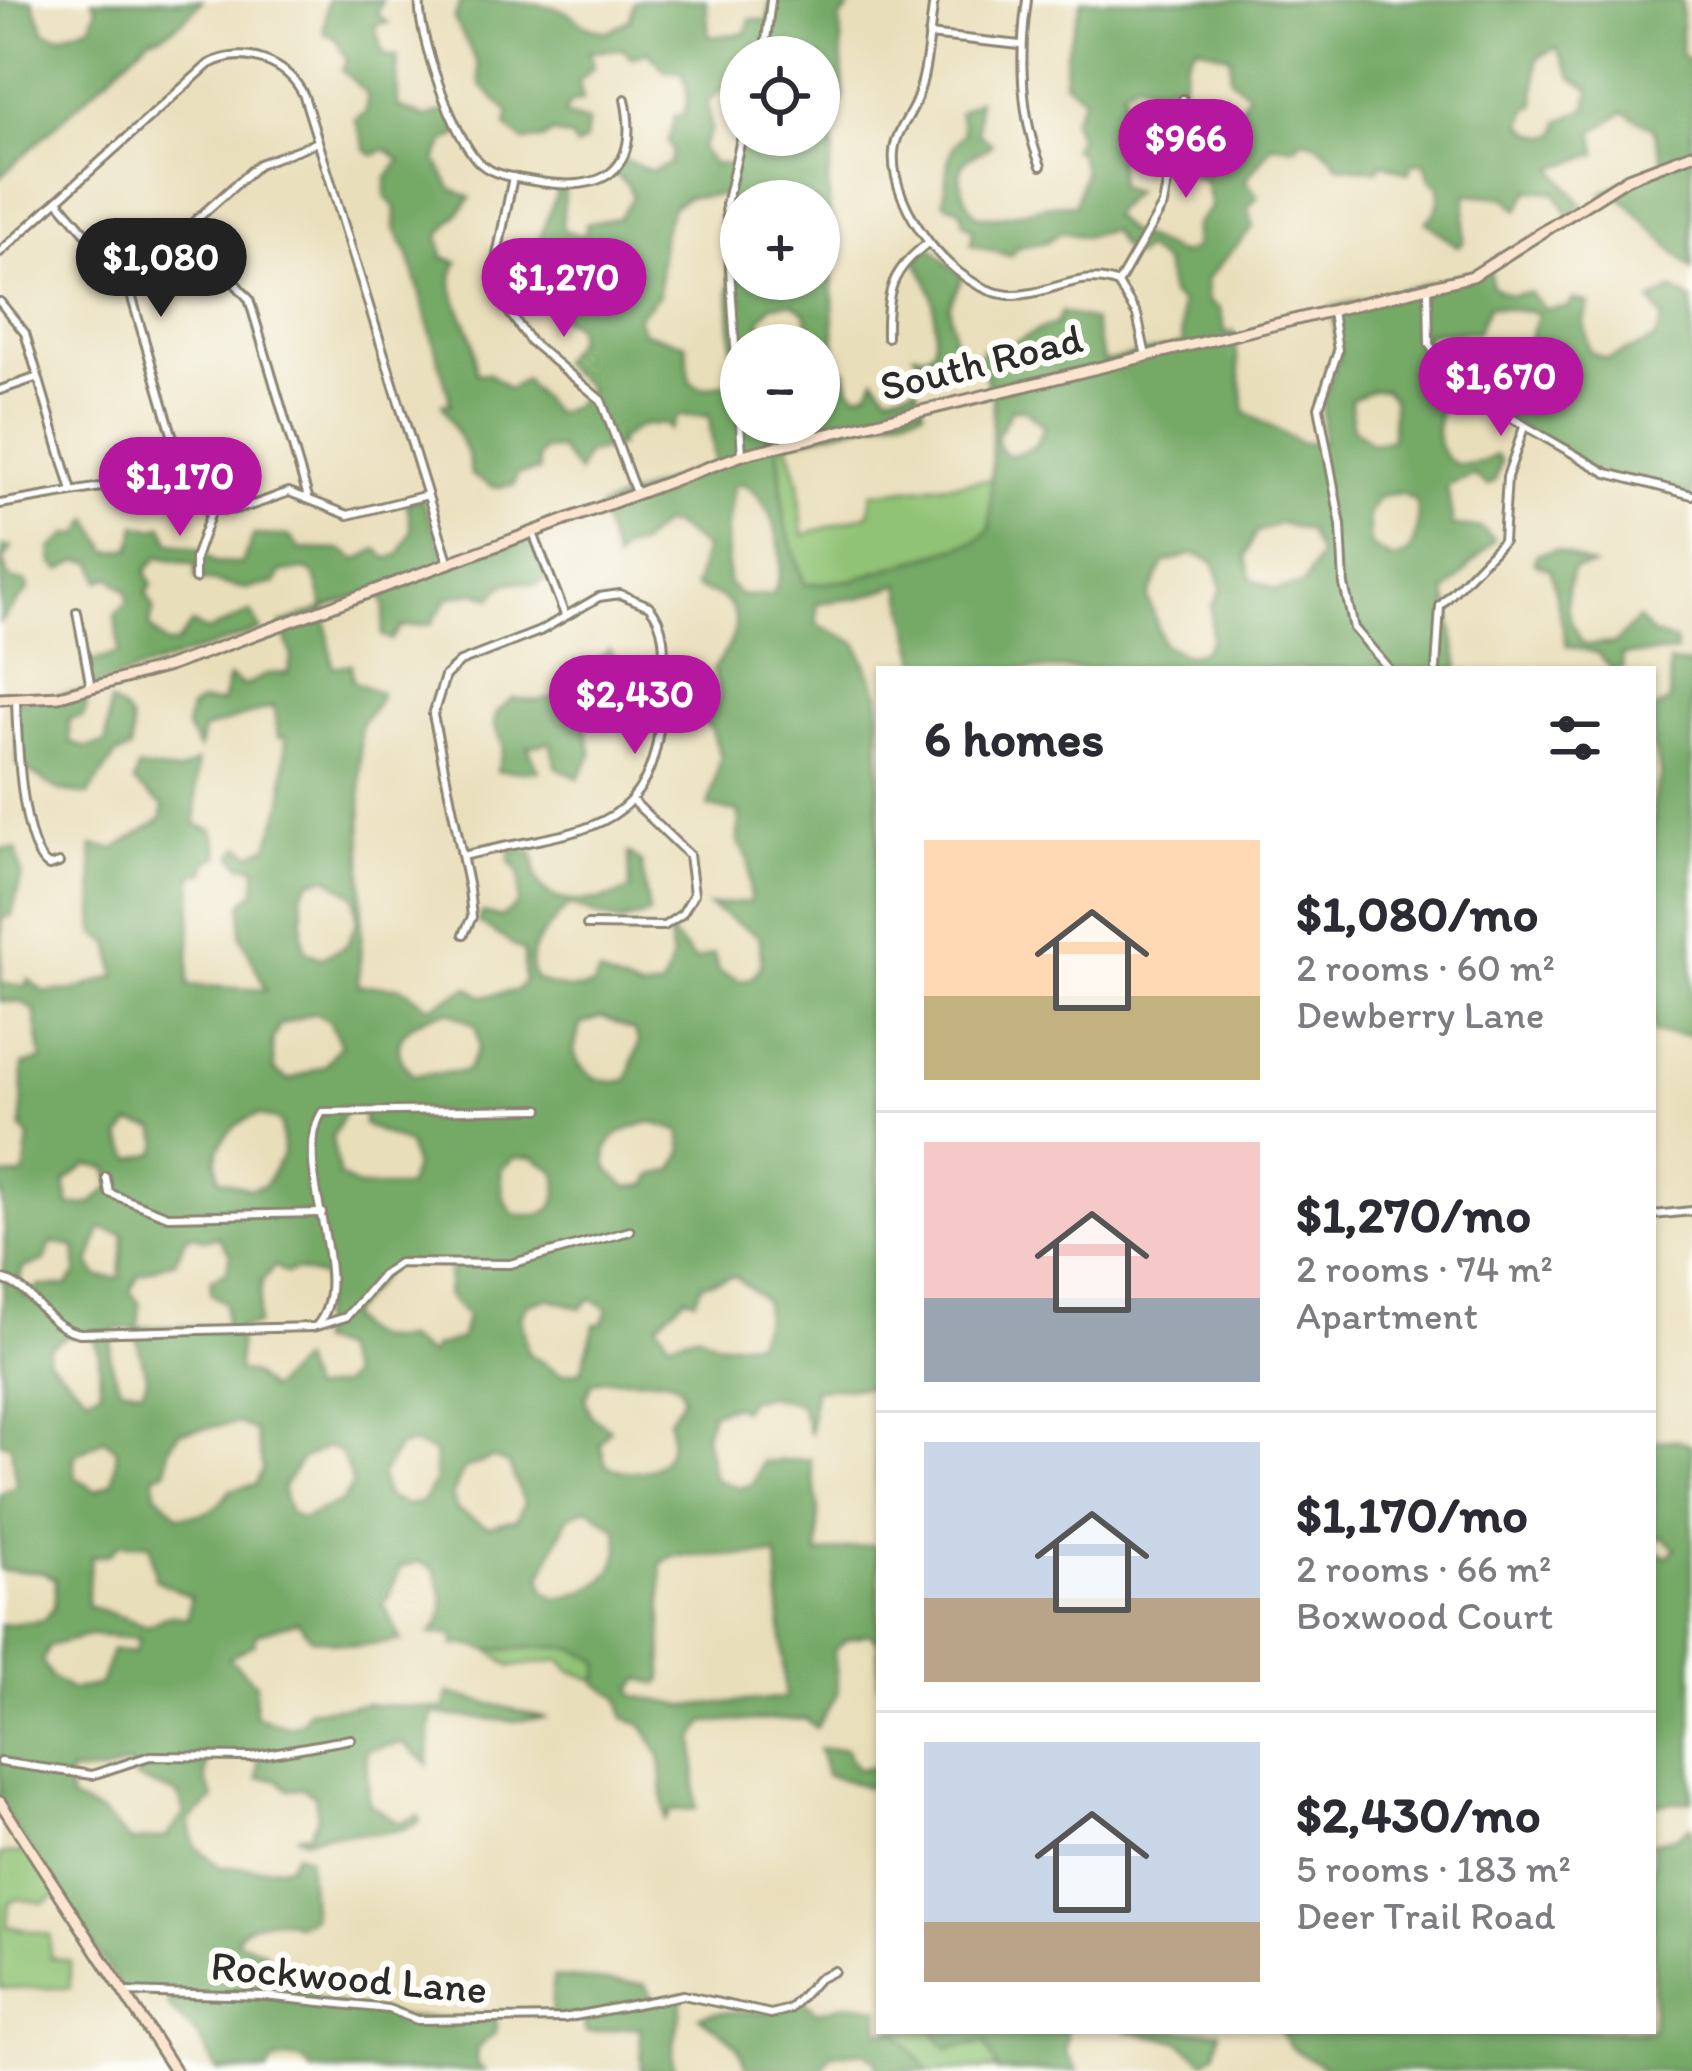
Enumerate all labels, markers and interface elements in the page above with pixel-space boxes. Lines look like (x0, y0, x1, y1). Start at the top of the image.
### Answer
map controls (720, 36, 840, 444)
button: locate (720, 36, 840, 156)
pin: $966 (1115, 99, 1257, 201)
text: $966 (1145, 114, 1227, 161)
button: + (720, 180, 840, 300)
pin: $1,080 (63, 218, 259, 320)
text: $1,080 (103, 233, 219, 280)
pin: $1,270 (466, 238, 662, 340)
text: $1,270 (509, 253, 620, 300)
street label: South Road (874, 312, 1088, 412)
button: − (720, 324, 840, 444)
pin: $1,670 (1403, 337, 1599, 439)
text: $1,670 (1445, 352, 1557, 399)
pin: $1,170 (82, 437, 278, 539)
text: $1,170 (126, 452, 234, 499)
pin: $2,430 (537, 655, 733, 757)
text: $2,430 (576, 670, 694, 717)
icon: filters (1542, 705, 1608, 771)
text: 6 homes (924, 708, 1104, 769)
text: $1,080/mo (1296, 883, 1539, 944)
icon: home (1020, 888, 1164, 1032)
text: 2 rooms · 60 m² (1296, 944, 1555, 991)
text: Dewberry Lane (1296, 991, 1544, 1038)
text: $1,270/mo (1296, 1184, 1531, 1245)
icon: home (1020, 1190, 1164, 1334)
text: 2 rooms · 74 m² (1296, 1245, 1553, 1292)
text: Apartment (1296, 1292, 1478, 1339)
text: $1,170/mo (1296, 1484, 1528, 1545)
icon: home (1020, 1490, 1164, 1634)
text: 2 rooms · 66 m² (1296, 1545, 1551, 1592)
text: Boxwood Court (1296, 1592, 1553, 1639)
text: $2,430/mo (1296, 1784, 1541, 1845)
icon: home (1020, 1790, 1164, 1934)
text: 5 rooms · 183 m² (1296, 1845, 1571, 1892)
text: Deer Trail Road (1296, 1892, 1555, 1939)
street label: Rockwood Lane (209, 1940, 489, 2014)

